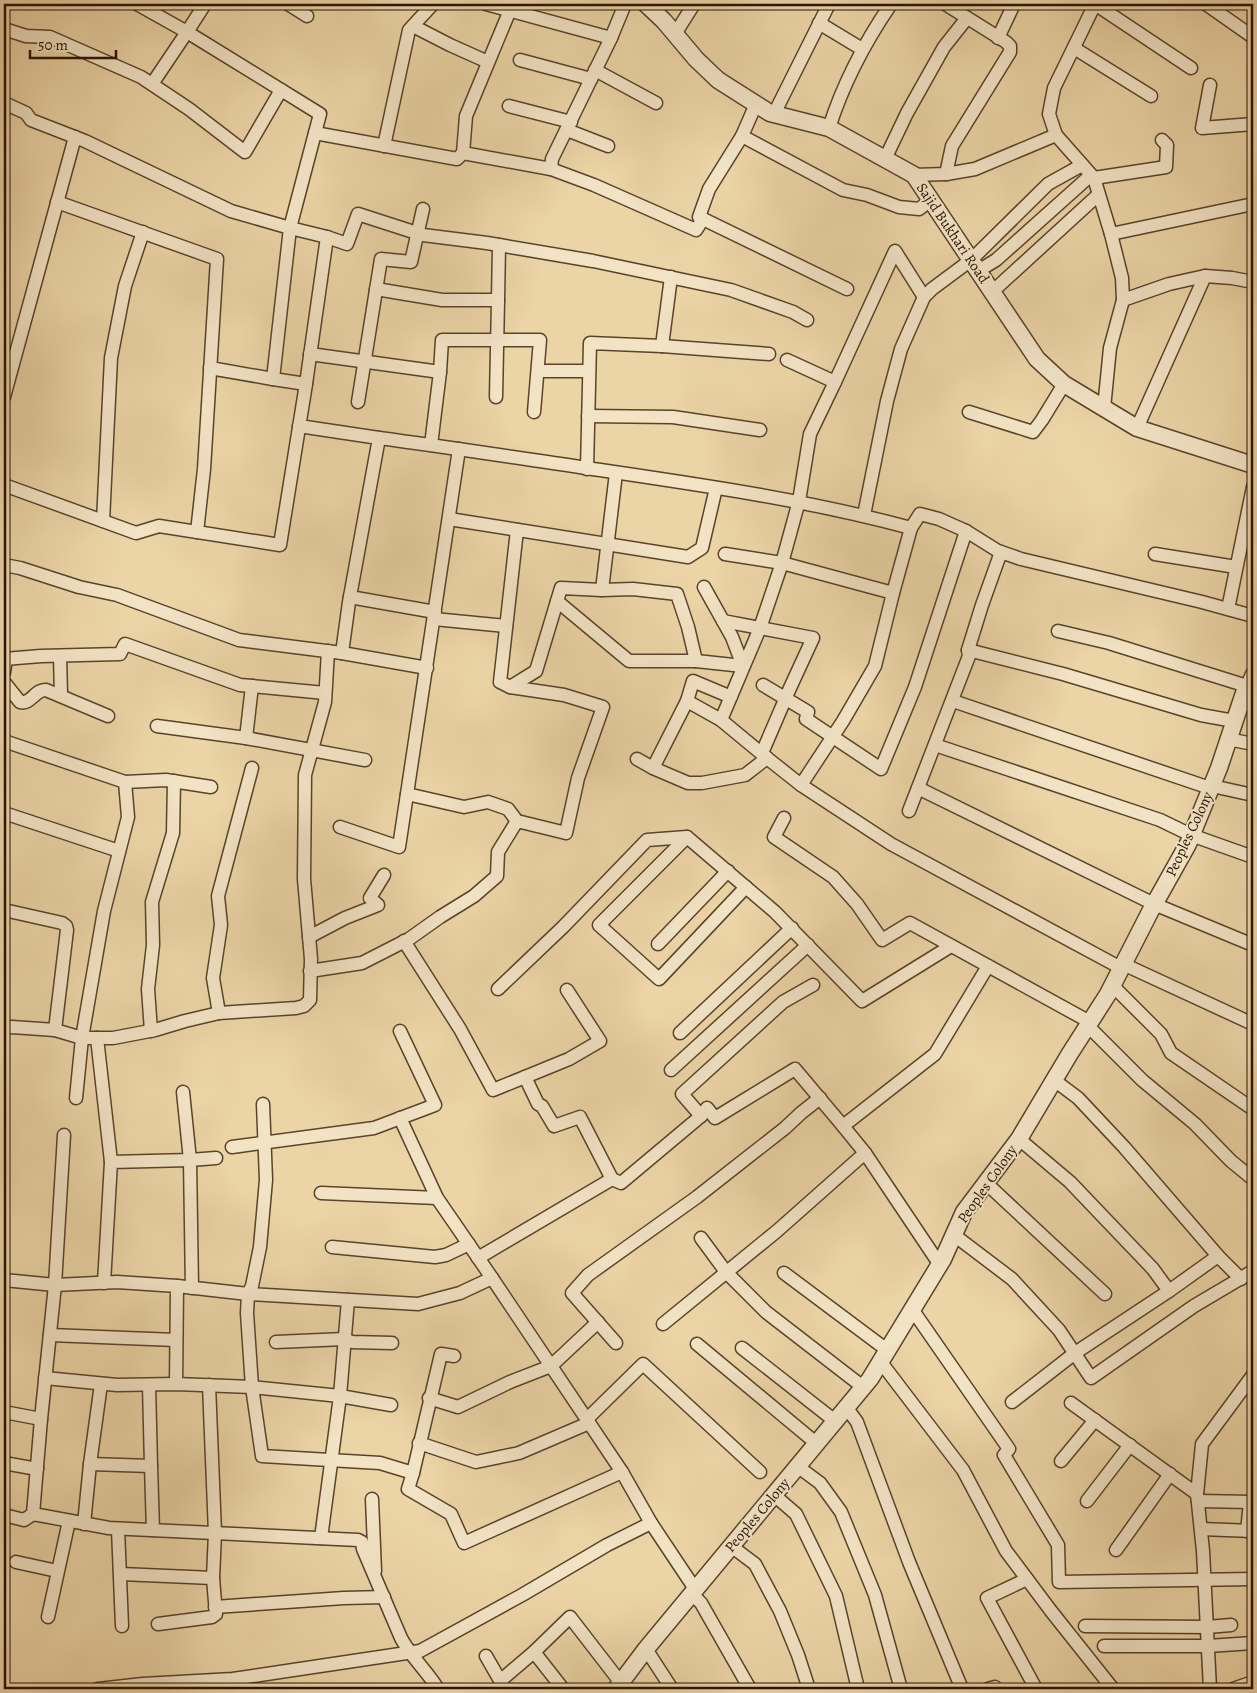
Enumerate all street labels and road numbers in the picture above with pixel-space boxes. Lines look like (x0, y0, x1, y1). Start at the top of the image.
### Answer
street label: Sajid Bukhari Road (912, 179, 995, 288)
street label: Peoples Colony (1161, 788, 1218, 880)
street label: Peoples Colony (953, 1141, 1022, 1227)
street label: Peoples Colony (720, 1473, 794, 1556)

